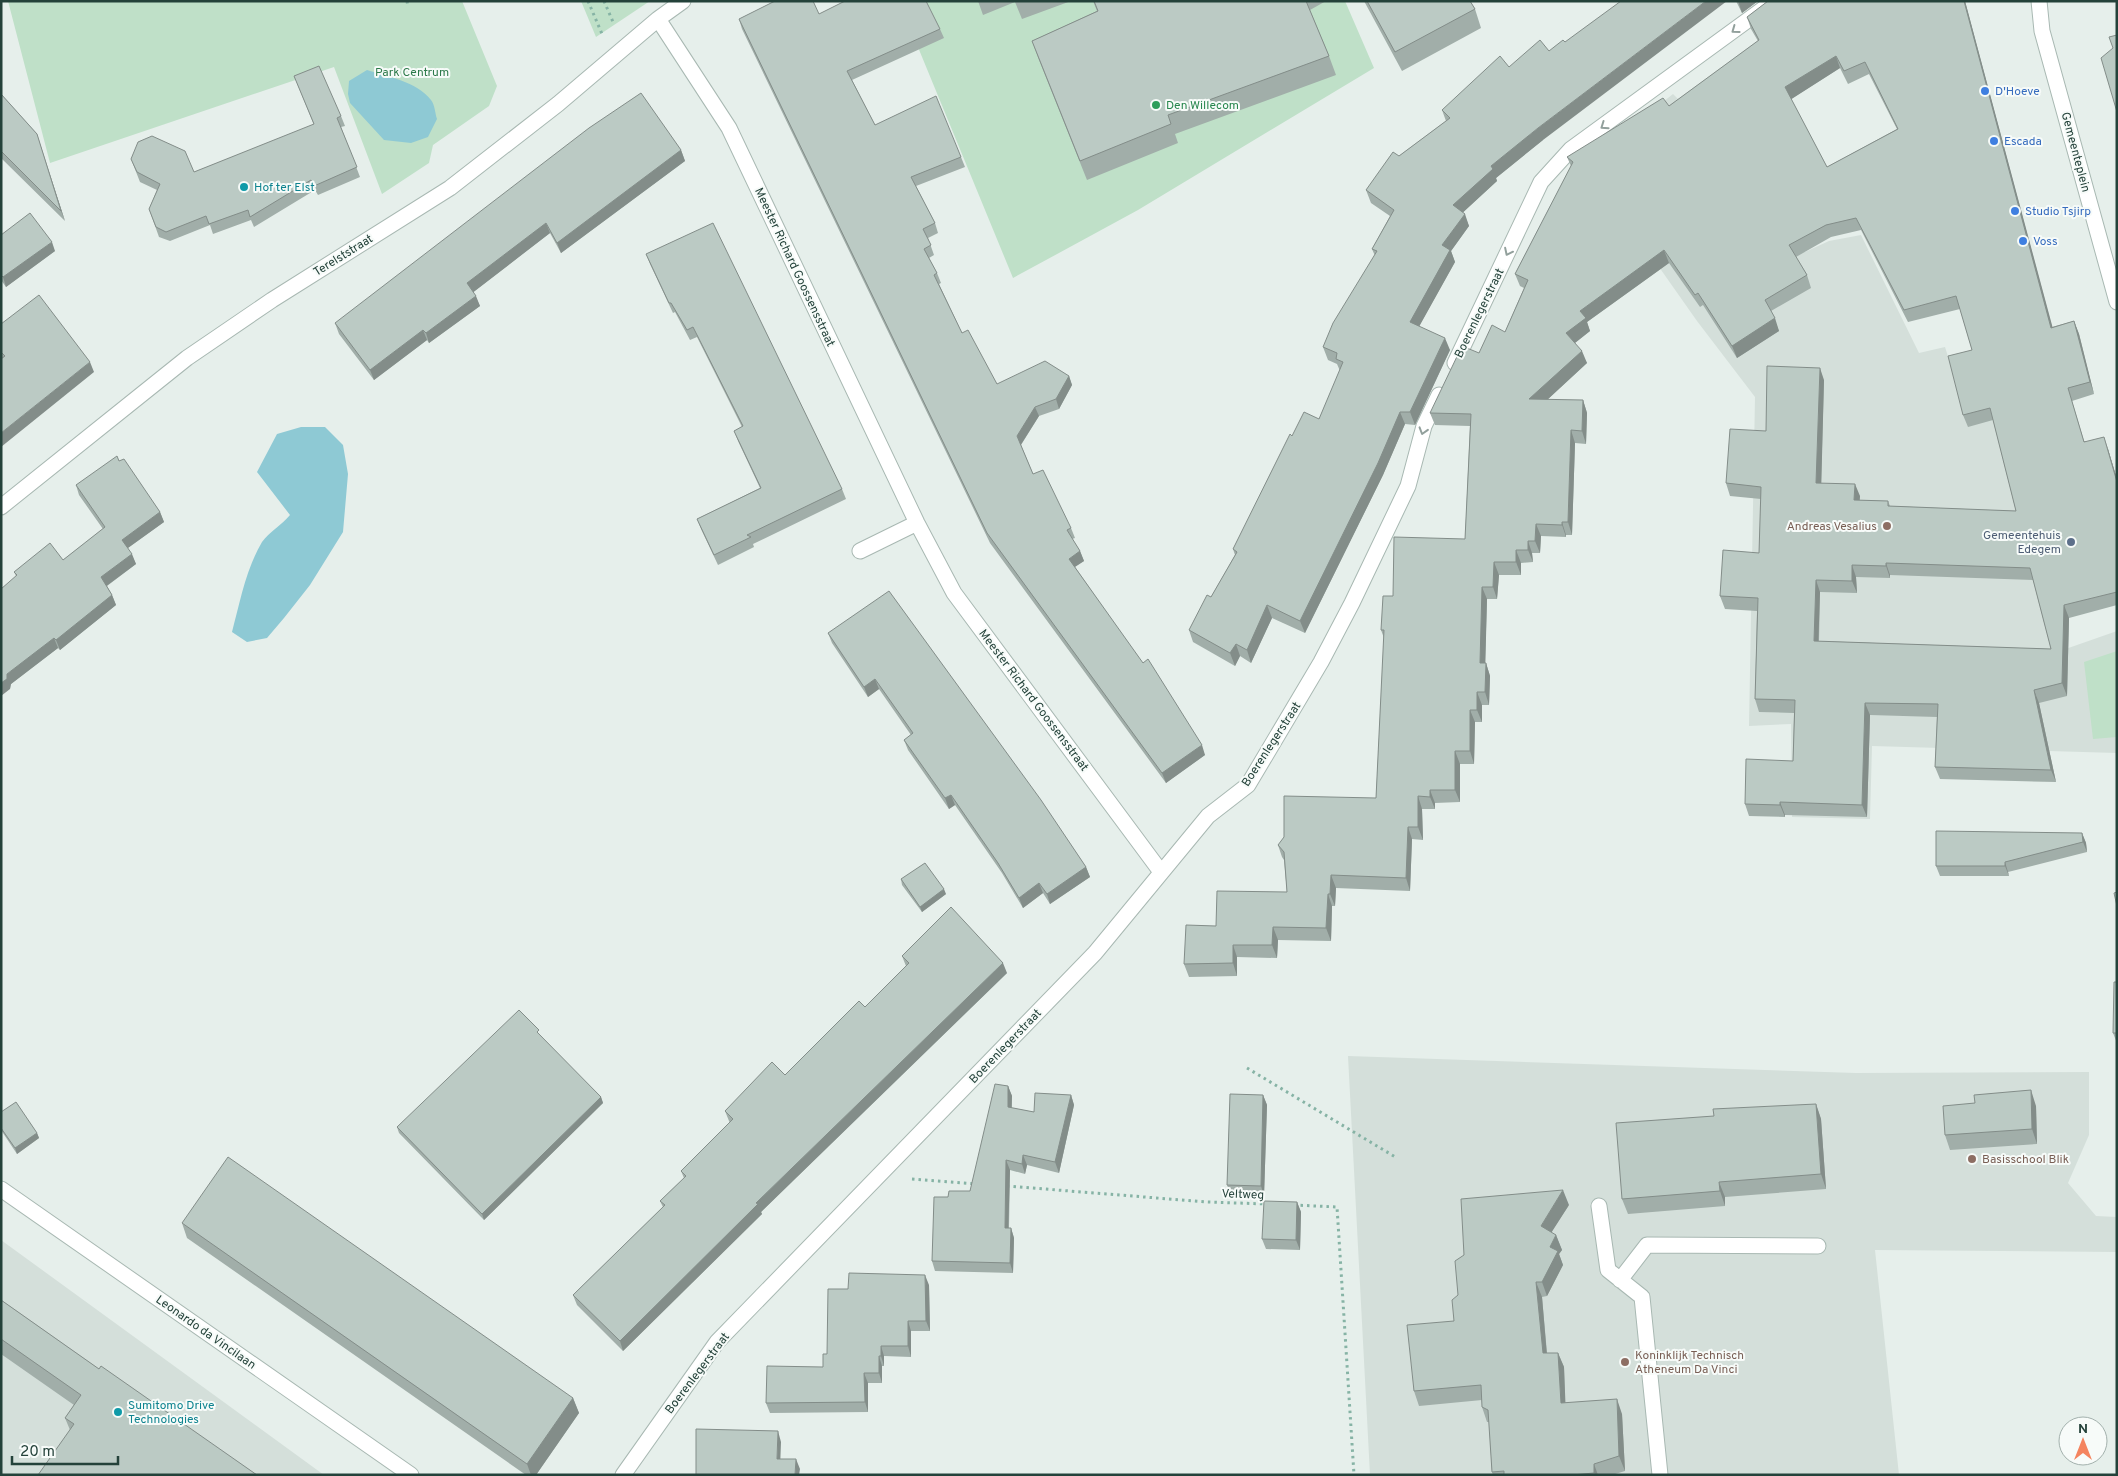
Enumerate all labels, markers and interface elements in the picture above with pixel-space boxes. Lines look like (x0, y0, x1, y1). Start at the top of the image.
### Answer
one-way arrow (1731, 24, 1741, 33)
park label: Park Centrum (375, 65, 449, 81)
place label: D'Hoeve (1995, 84, 2040, 100)
marker: D'Hoeve (1979, 85, 1991, 97)
place label: Den Willecom (1166, 98, 1239, 114)
marker: Den Willecom (1150, 99, 1162, 111)
street label: Gemeenteplein (2057, 110, 2093, 194)
one-way arrow (1600, 120, 1610, 129)
place label: Escada (2004, 134, 2042, 150)
marker: Escada (1988, 135, 2000, 147)
place label: Hof ter Elst (254, 180, 315, 196)
marker: Hof ter Elst (238, 181, 250, 193)
street label: Meester Richard Goossensstraat (750, 185, 838, 350)
place label: Studio Tsjirp (2025, 204, 2091, 220)
marker: Studio Tsjirp (2009, 205, 2021, 217)
street label: Terelststraat (311, 231, 376, 281)
place label: Voss (2033, 234, 2058, 250)
marker: Voss (2017, 235, 2029, 247)
one-way arrow (1503, 247, 1514, 256)
street label: Boerenlegerstraat (1451, 266, 1509, 361)
one-way arrow (1419, 426, 1429, 435)
place label: Andreas Vesalius (1787, 519, 1877, 535)
marker: Andreas Vesalius (1881, 520, 1893, 532)
place label: Gemeentehuis Edegem (1983, 528, 2061, 558)
marker: Gemeentehuis Edegem (2065, 536, 2077, 548)
street label: Meester Richard Goossensstraat (975, 626, 1092, 775)
street label: Boerenlegerstraat (1238, 699, 1305, 790)
street label: Boerenlegerstraat (966, 1006, 1045, 1087)
place label: Basisschool Blik (1982, 1152, 2069, 1168)
marker: Basisschool Blik (1966, 1153, 1978, 1165)
street label: Veltweg (1221, 1186, 1264, 1204)
street label: Leonardo da Vincilaan (152, 1292, 259, 1373)
street label: Boerenlegerstraat (662, 1330, 734, 1417)
place label: Koninklijk Technisch Atheneum Da Vinci (1635, 1348, 1744, 1378)
marker: Koninklijk Technisch Atheneum Da Vinci (1619, 1356, 1631, 1368)
place label: Sumitomo Drive Technologies (128, 1398, 215, 1428)
marker: Sumitomo Drive Technologies (112, 1406, 124, 1418)
north arrow (2058, 1416, 2108, 1466)
text: N (2078, 1421, 2088, 1438)
scale bar (12, 1434, 119, 1466)
text: 20 m (20, 1443, 55, 1462)

